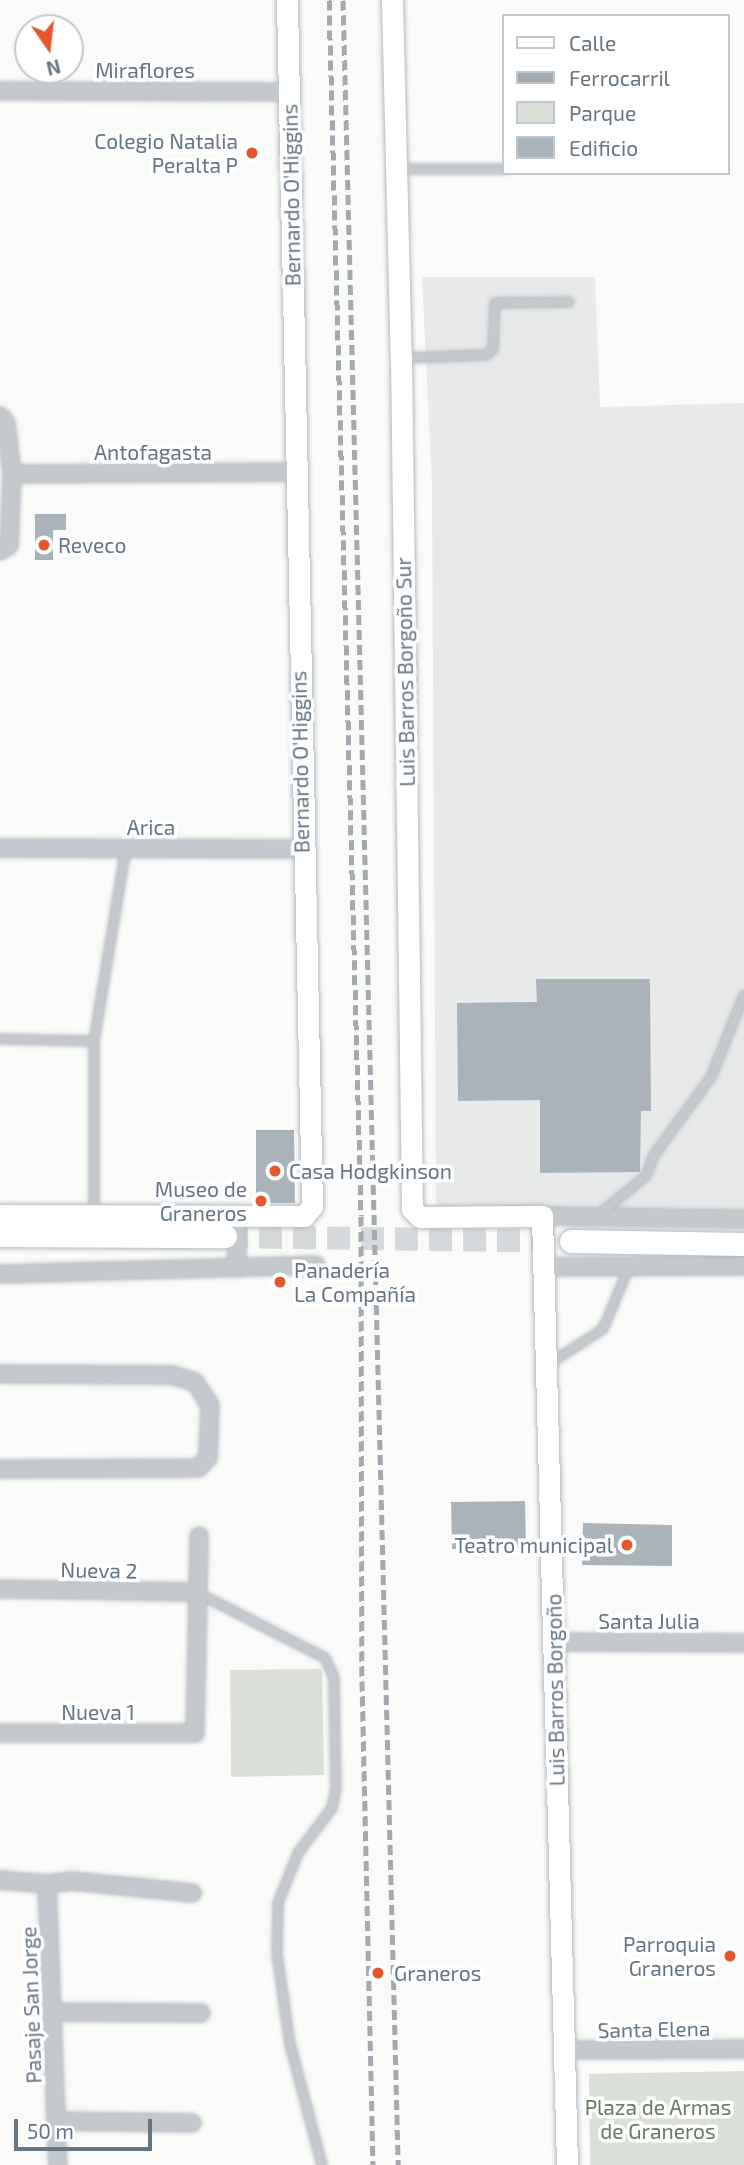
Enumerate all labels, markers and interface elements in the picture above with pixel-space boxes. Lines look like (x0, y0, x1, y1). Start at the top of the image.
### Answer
north arrow (14, 14, 84, 84)
legend (503, 14, 730, 175)
text: Calle (569, 30, 616, 55)
text: N (44, 55, 63, 81)
street label: Miraflores (95, 57, 195, 83)
text: Ferrocarril (569, 65, 670, 90)
text: Parque (569, 100, 636, 125)
street label: Bernardo O'Higgins (277, 104, 305, 286)
place label: Colegio Natalia Peralta P (94, 128, 238, 178)
text: Edificio (569, 135, 638, 160)
marker: Colegio Natalia Peralta P (244, 145, 260, 161)
street label: Antofagasta (94, 439, 212, 465)
place label: Reveco (58, 532, 126, 558)
marker: Reveco (36, 537, 52, 553)
street label: Luis Barros Borgoño Sur (390, 557, 420, 787)
street label: Bernardo O'Higgins (286, 671, 314, 853)
street label: Arica (127, 814, 175, 840)
place label: Casa Hodgkinson (289, 1158, 452, 1184)
marker: Casa Hodgkinson (267, 1163, 283, 1179)
place label: Museo de Graneros (155, 1176, 247, 1226)
marker: Museo de Graneros (253, 1193, 269, 1209)
place label: Panadería La Compañía (294, 1257, 416, 1307)
marker: Panadería La Compañía (272, 1274, 288, 1290)
place label: Teatro municipal (454, 1532, 613, 1558)
marker: Teatro municipal (619, 1537, 635, 1553)
street label: Nueva 2 (60, 1557, 138, 1583)
street label: Luis Barros Borgoño (541, 1593, 569, 1787)
street label: Santa Julia (598, 1608, 700, 1634)
street label: Nueva 1 (61, 1699, 135, 1725)
street label: Pasaje San Jorge (16, 1926, 46, 2084)
place label: Parroquia Graneros (623, 1931, 716, 1981)
marker: Parroquia Graneros (722, 1948, 738, 1964)
place label: Graneros (394, 1960, 481, 1986)
marker: Graneros (368, 1963, 388, 1983)
street label: Santa Elena (597, 2015, 711, 2043)
park label: Plaza de Armas de Graneros (584, 2094, 732, 2144)
scale bar (18, 2106, 156, 2150)
text: 50 m (27, 2118, 74, 2143)

